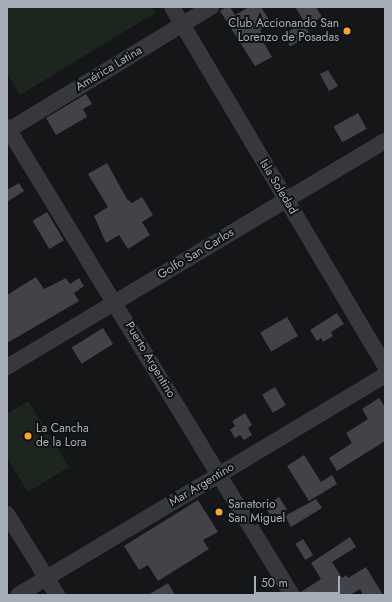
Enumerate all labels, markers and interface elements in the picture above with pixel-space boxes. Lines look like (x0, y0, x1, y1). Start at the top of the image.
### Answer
place label: Club Accionando San Lorenzo de Posadas (228, 17, 339, 45)
marker: Club Accionando San Lorenzo de Posadas (342, 26, 352, 36)
street label: América Latina (73, 44, 145, 94)
street label: Isla Soledad (256, 157, 300, 217)
street label: Golfo San Carlos (155, 226, 237, 282)
street label: Puerto Argentino (122, 319, 178, 401)
place label: La Cancha de la Lora (36, 422, 89, 450)
marker: La Cancha de la Lora (23, 431, 33, 441)
street label: Mar Argentino (167, 460, 237, 510)
place label: Sanatorio San Miguel (228, 498, 285, 526)
marker: Sanatorio San Miguel (213, 506, 225, 518)
scale bar (256, 568, 342, 594)
text: 50 m (261, 574, 288, 592)

